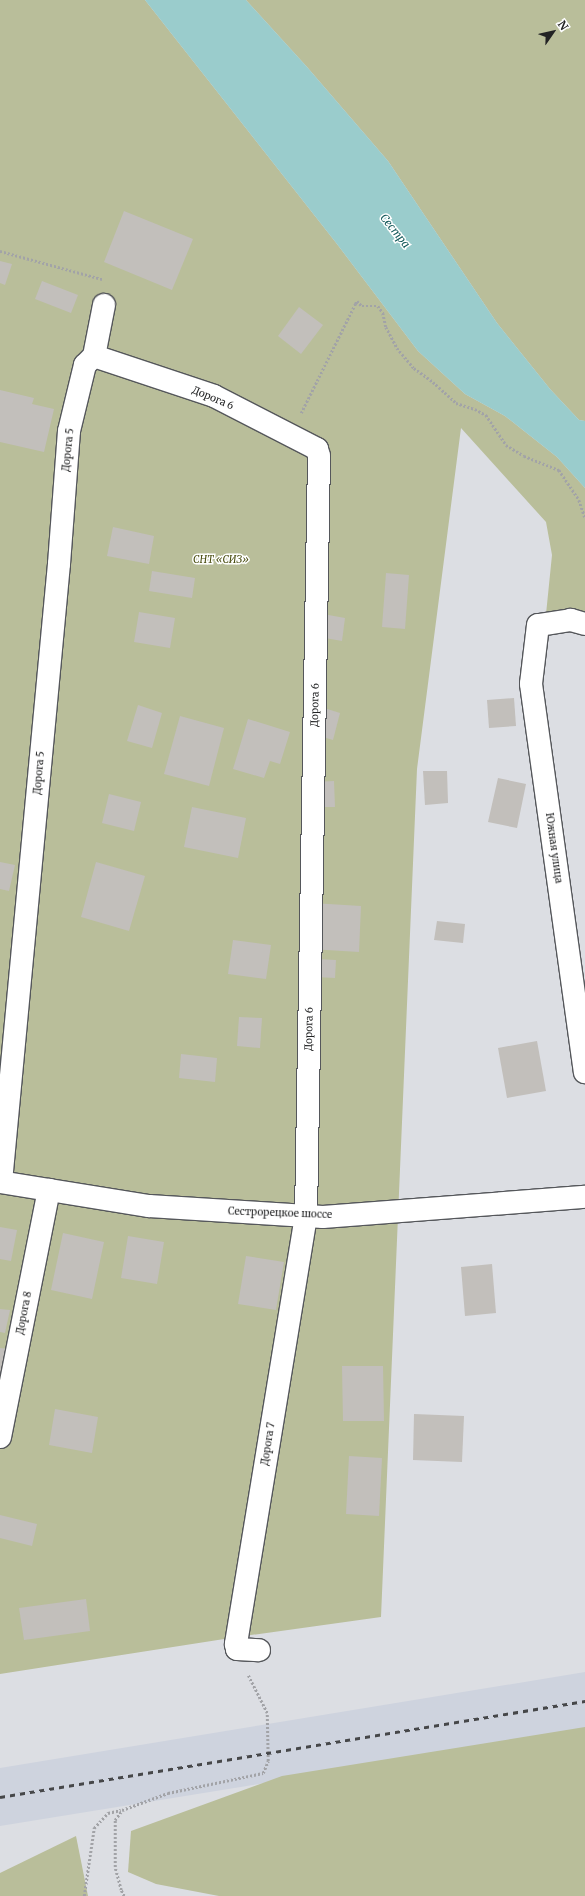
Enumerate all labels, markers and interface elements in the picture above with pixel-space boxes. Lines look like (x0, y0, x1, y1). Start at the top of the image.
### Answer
north arrow (533, 12, 573, 52)
text: N (555, 18, 571, 33)
water label: Сестра (377, 211, 413, 251)
street label: Дорога 6 (191, 384, 235, 412)
street label: Дорога 5 (60, 428, 76, 472)
park label: СНТ «СИЗ» (193, 554, 249, 566)
street label: Дорога 6 (309, 683, 321, 727)
street label: Дорога 5 (31, 751, 47, 795)
street label: Южная улица (543, 812, 565, 884)
street label: Дорога 6 (303, 1007, 315, 1051)
street label: Сестрорецкое шоссе (228, 1205, 332, 1221)
street label: Дорога 8 (14, 1290, 34, 1336)
street label: Дорога 7 (259, 1422, 277, 1466)

